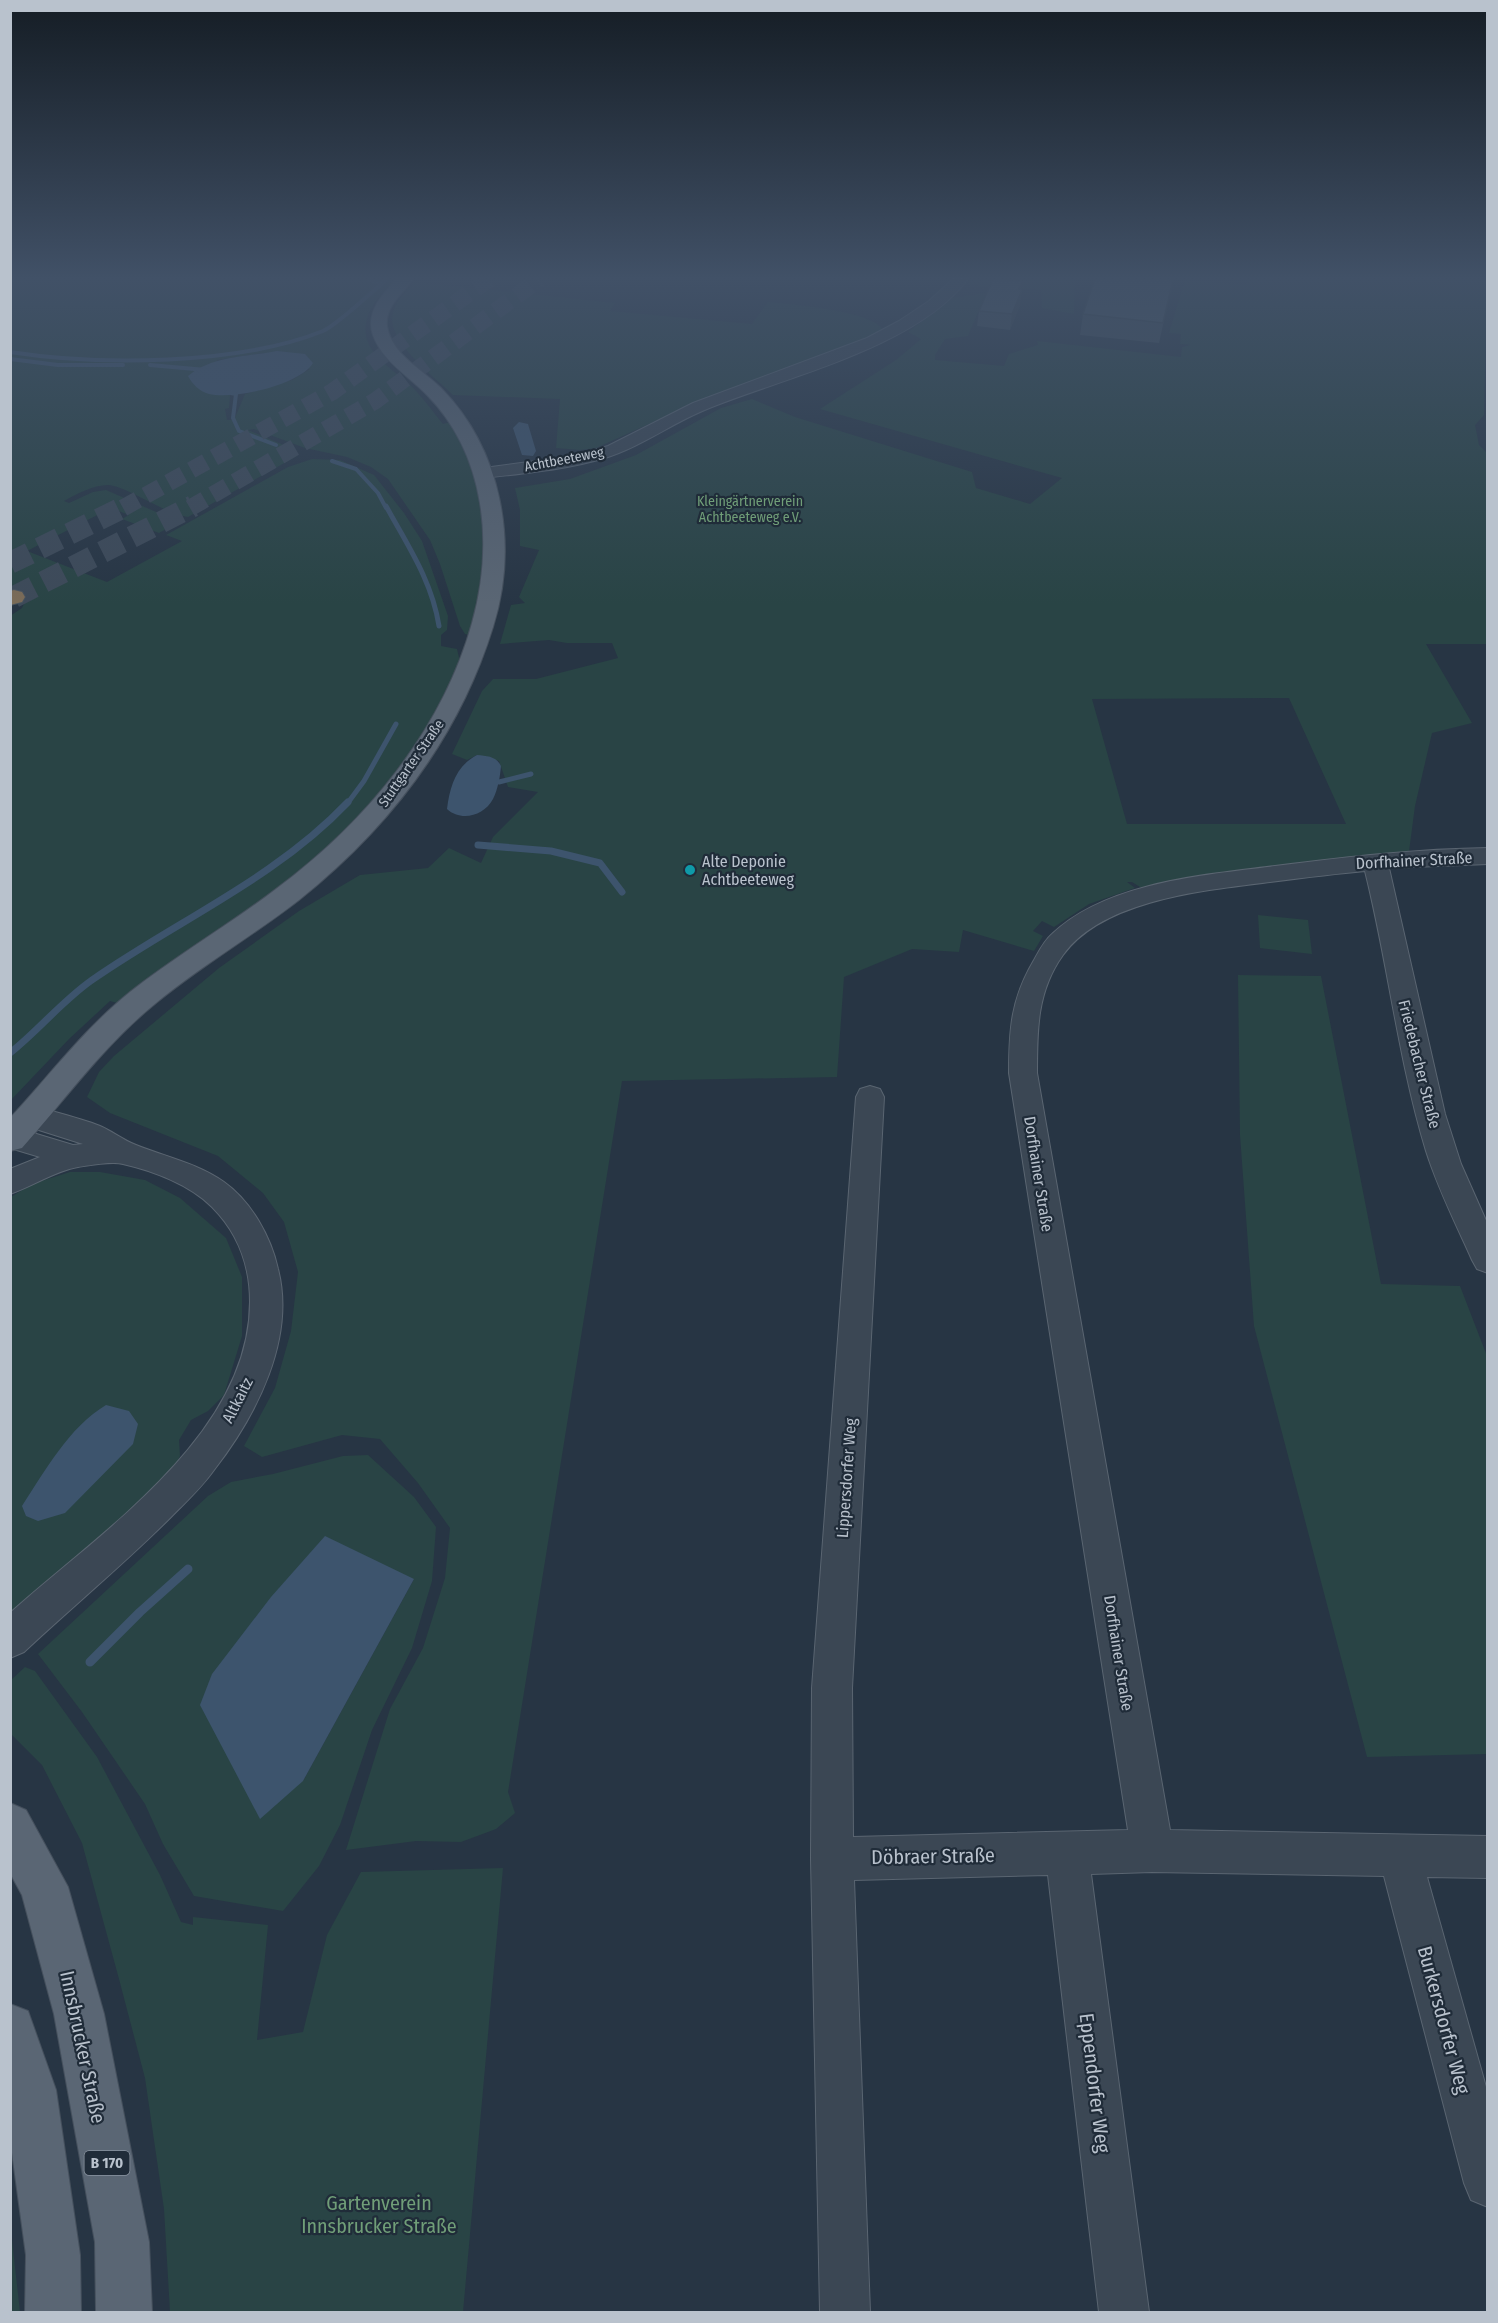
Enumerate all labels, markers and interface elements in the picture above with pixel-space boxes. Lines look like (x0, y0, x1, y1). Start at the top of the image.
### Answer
street label: Achtbeeteweg (523, 443, 606, 476)
park label: Kleingärtnerverein Achtbeeteweg e.V. (697, 493, 803, 526)
street label: Stuttgarter Straße (375, 716, 448, 810)
street label: Dorfhainer Straße (1355, 848, 1473, 873)
place label: Alte Deponie Achtbeeteweg (702, 852, 795, 889)
marker: Alte Deponie Achtbeeteweg (683, 863, 697, 877)
street label: Friedebacher Straße (1394, 998, 1445, 1130)
street label: Dorfhainer Straße (1020, 1115, 1057, 1233)
street label: Altkaitz (218, 1374, 257, 1426)
street label: Lippersdorfer Weg (833, 1417, 860, 1539)
street label: Dorfhainer Straße (1100, 1594, 1137, 1712)
street label: Döbraer Straße (871, 1843, 995, 1869)
street label: Burkersdorfer Weg (1413, 1943, 1475, 2097)
street label: Innsbrucker Straße (55, 1968, 111, 2126)
street label: Eppendorfer Weg (1075, 2012, 1116, 2155)
road number: B 170 (84, 2151, 130, 2175)
park label: Gartenverein Innsbrucker Straße (301, 2191, 457, 2238)

